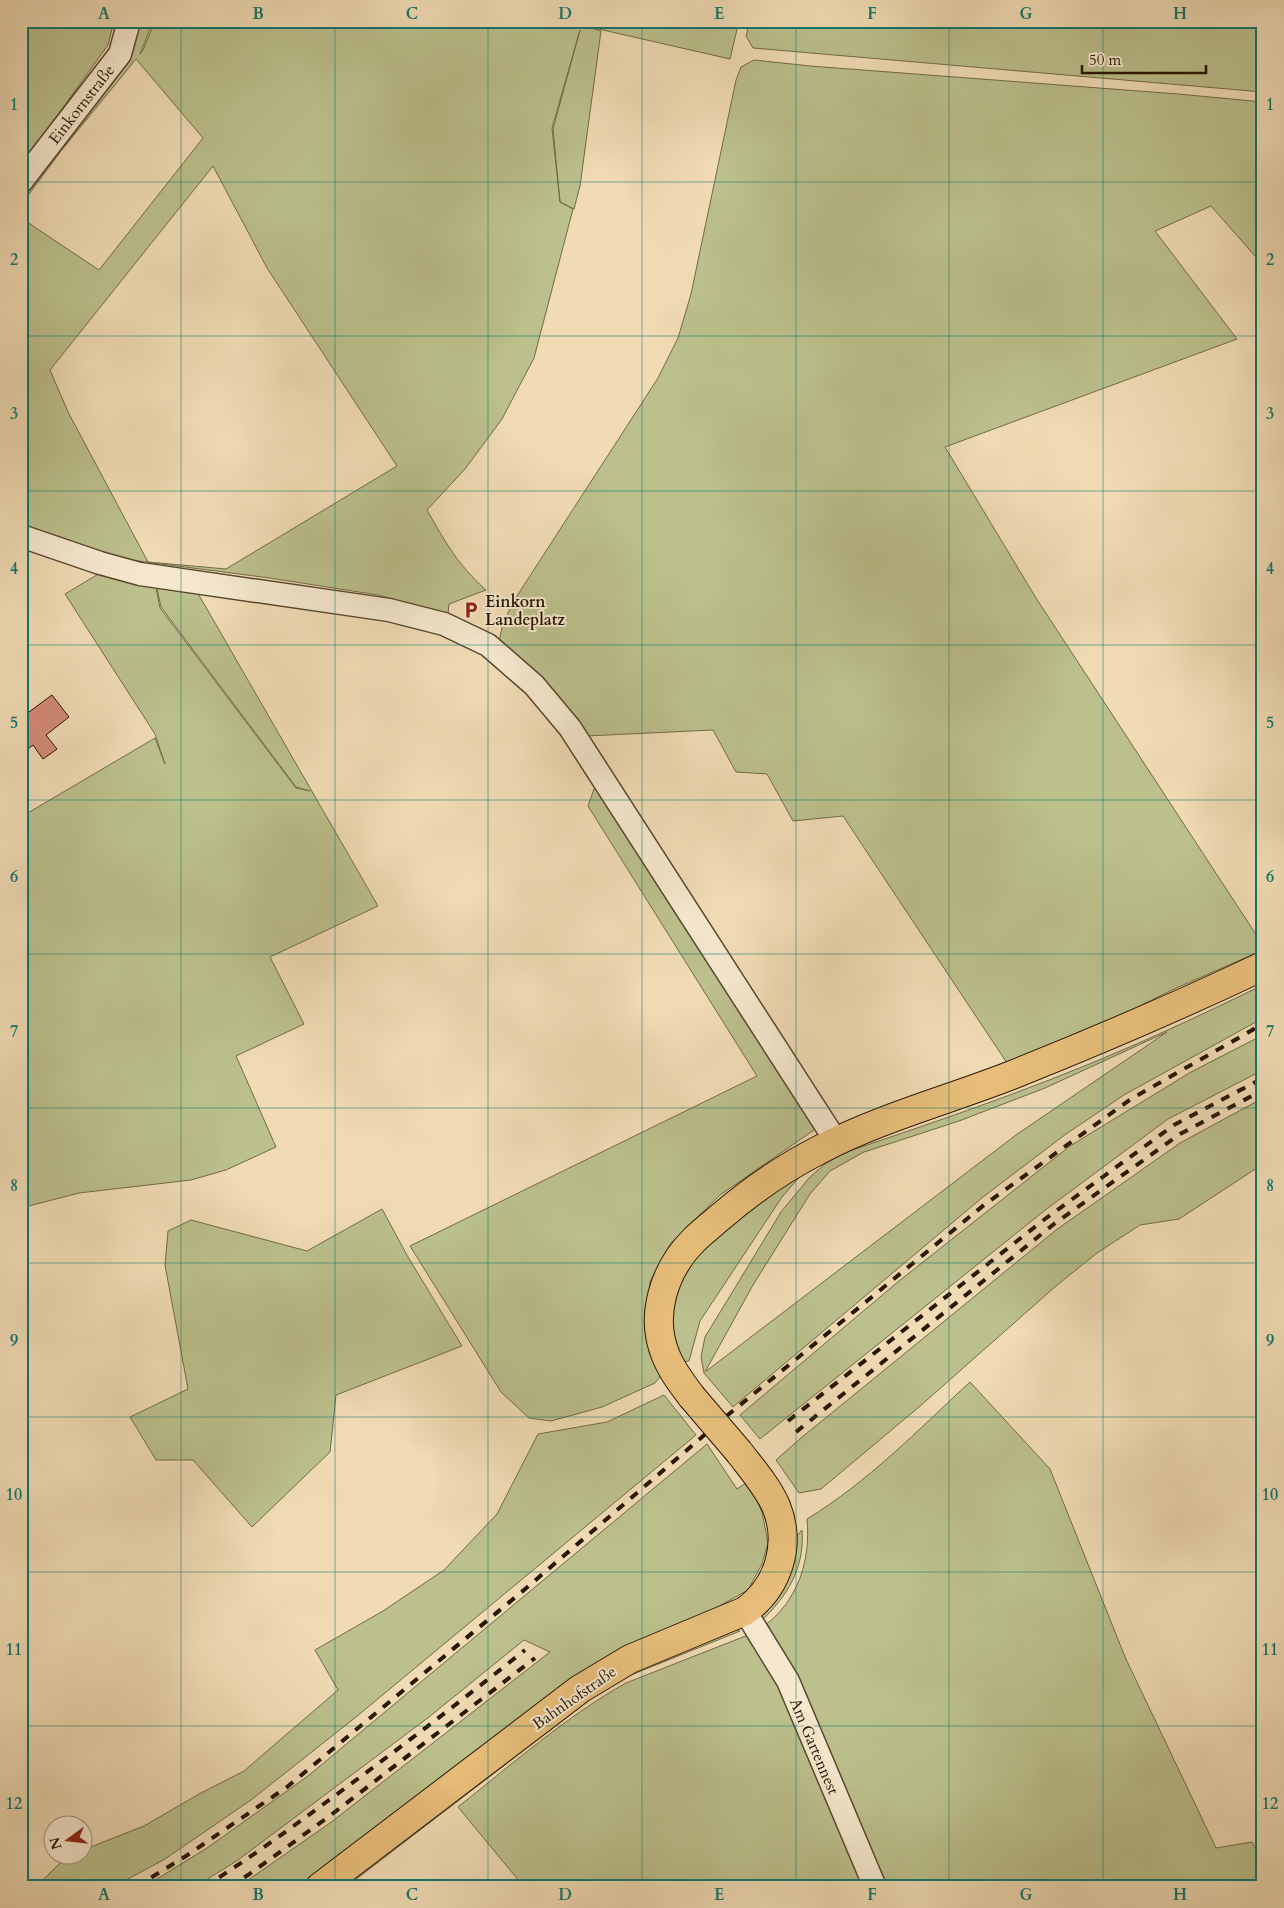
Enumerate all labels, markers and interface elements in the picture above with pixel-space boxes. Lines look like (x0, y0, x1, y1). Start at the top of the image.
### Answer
text: A (98, 3, 110, 25)
text: B (252, 3, 264, 25)
text: C (406, 3, 418, 25)
text: D (558, 3, 572, 25)
text: E (714, 3, 724, 25)
text: F (867, 3, 877, 25)
text: G (1019, 3, 1033, 25)
text: H (1173, 3, 1187, 25)
scale bar (1082, 42, 1205, 74)
text: 50 m (1089, 50, 1121, 70)
street label: Einkornstraße (44, 60, 120, 149)
text: 1 (10, 94, 18, 116)
text: 1 (1266, 94, 1274, 116)
text: 2 (10, 249, 18, 271)
text: 2 (1266, 249, 1274, 271)
text: 3 (10, 403, 18, 425)
text: 3 (1266, 403, 1274, 425)
text: 4 (10, 558, 18, 580)
text: 4 (1266, 558, 1274, 580)
place label: Einkorn Landeplatz (485, 591, 565, 631)
parking icon: Einkorn Landeplatz (461, 600, 481, 620)
text: 5 (10, 712, 18, 734)
text: 5 (1266, 712, 1274, 734)
text: 6 (10, 866, 18, 888)
text: 6 (1266, 866, 1274, 888)
text: 7 (10, 1021, 18, 1043)
text: 7 (1266, 1021, 1274, 1043)
text: 8 (10, 1175, 18, 1197)
text: 8 (1266, 1175, 1274, 1197)
text: 9 (10, 1330, 18, 1352)
text: 9 (1266, 1330, 1274, 1352)
text: 10 (6, 1484, 22, 1506)
text: 10 (1262, 1484, 1278, 1506)
text: 11 (6, 1639, 22, 1661)
text: 11 (1262, 1639, 1278, 1661)
street label: Bahnhofstraße (528, 1661, 621, 1735)
street label: Am Gartennest (784, 1695, 844, 1798)
text: 12 (6, 1793, 22, 1815)
text: 12 (1262, 1793, 1278, 1815)
north arrow (42, 1816, 92, 1866)
text: N (45, 1835, 67, 1852)
text: A (98, 1884, 110, 1906)
text: B (252, 1884, 264, 1906)
text: C (406, 1884, 418, 1906)
text: D (558, 1884, 572, 1906)
text: E (714, 1884, 724, 1906)
text: F (867, 1884, 877, 1906)
text: G (1019, 1884, 1033, 1906)
text: H (1173, 1884, 1187, 1906)

